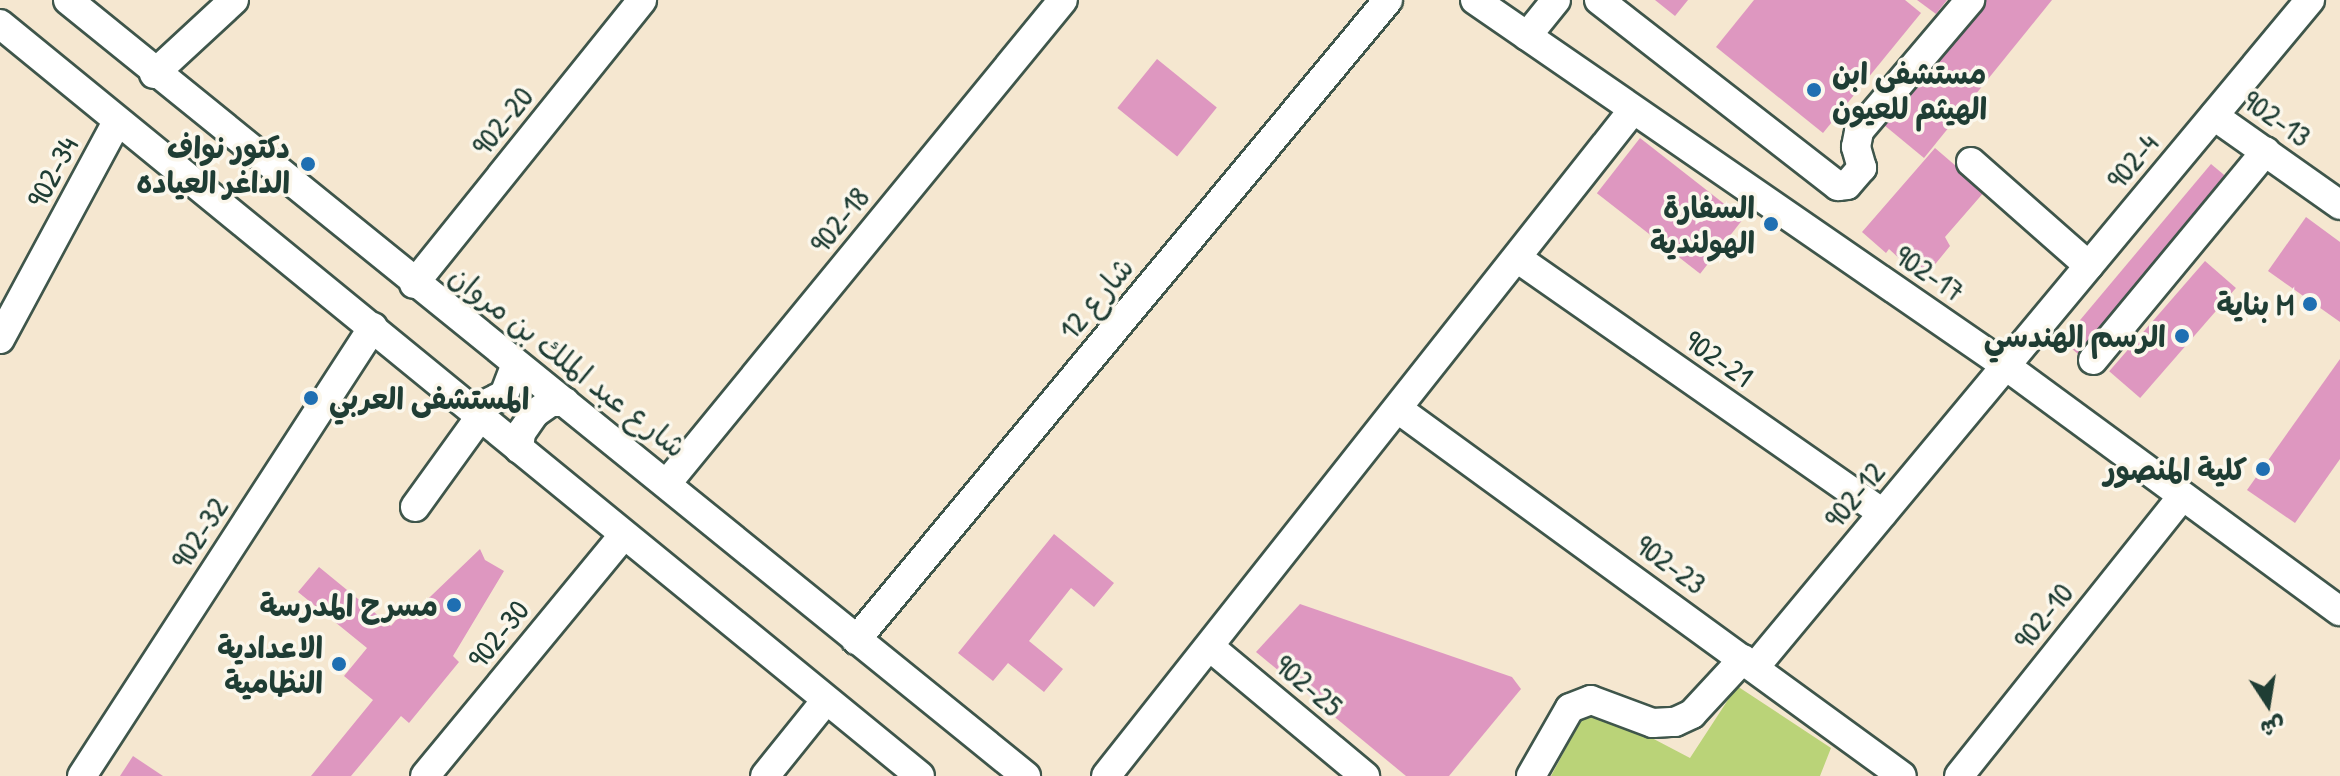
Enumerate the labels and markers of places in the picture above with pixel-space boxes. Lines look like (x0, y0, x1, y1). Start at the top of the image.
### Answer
place label: مستشفى ابن الهيثم للعيون (1832, 55, 1987, 126)
marker: مستشفى ابن الهيثم للعيون (1803, 79, 1825, 101)
place label: دكتور نواف الداغر العياده (136, 129, 290, 200)
marker: دكتور نواف الداغر العياده (297, 153, 319, 175)
place label: السفارة الهولندية (1650, 189, 1755, 260)
marker: السفارة الهولندية (1762, 215, 1780, 233)
place label: بناية M (2217, 286, 2294, 322)
marker: بناية M (2301, 295, 2319, 313)
place label: الرسم الهندسي (1984, 318, 2166, 354)
marker: الرسم الهندسي (2173, 327, 2191, 345)
place label: المستشفى العربي (329, 380, 529, 416)
marker: المستشفى العربي (300, 387, 322, 409)
place label: كلية المنصور (2104, 451, 2247, 487)
marker: كلية المنصور (2254, 460, 2272, 478)
place label: مسرح المدرسة (259, 587, 438, 623)
marker: مسرح المدرسة (445, 596, 463, 614)
place label: الاعدادية النظامية (217, 629, 323, 700)
marker: الاعدادية النظامية (330, 655, 348, 673)

